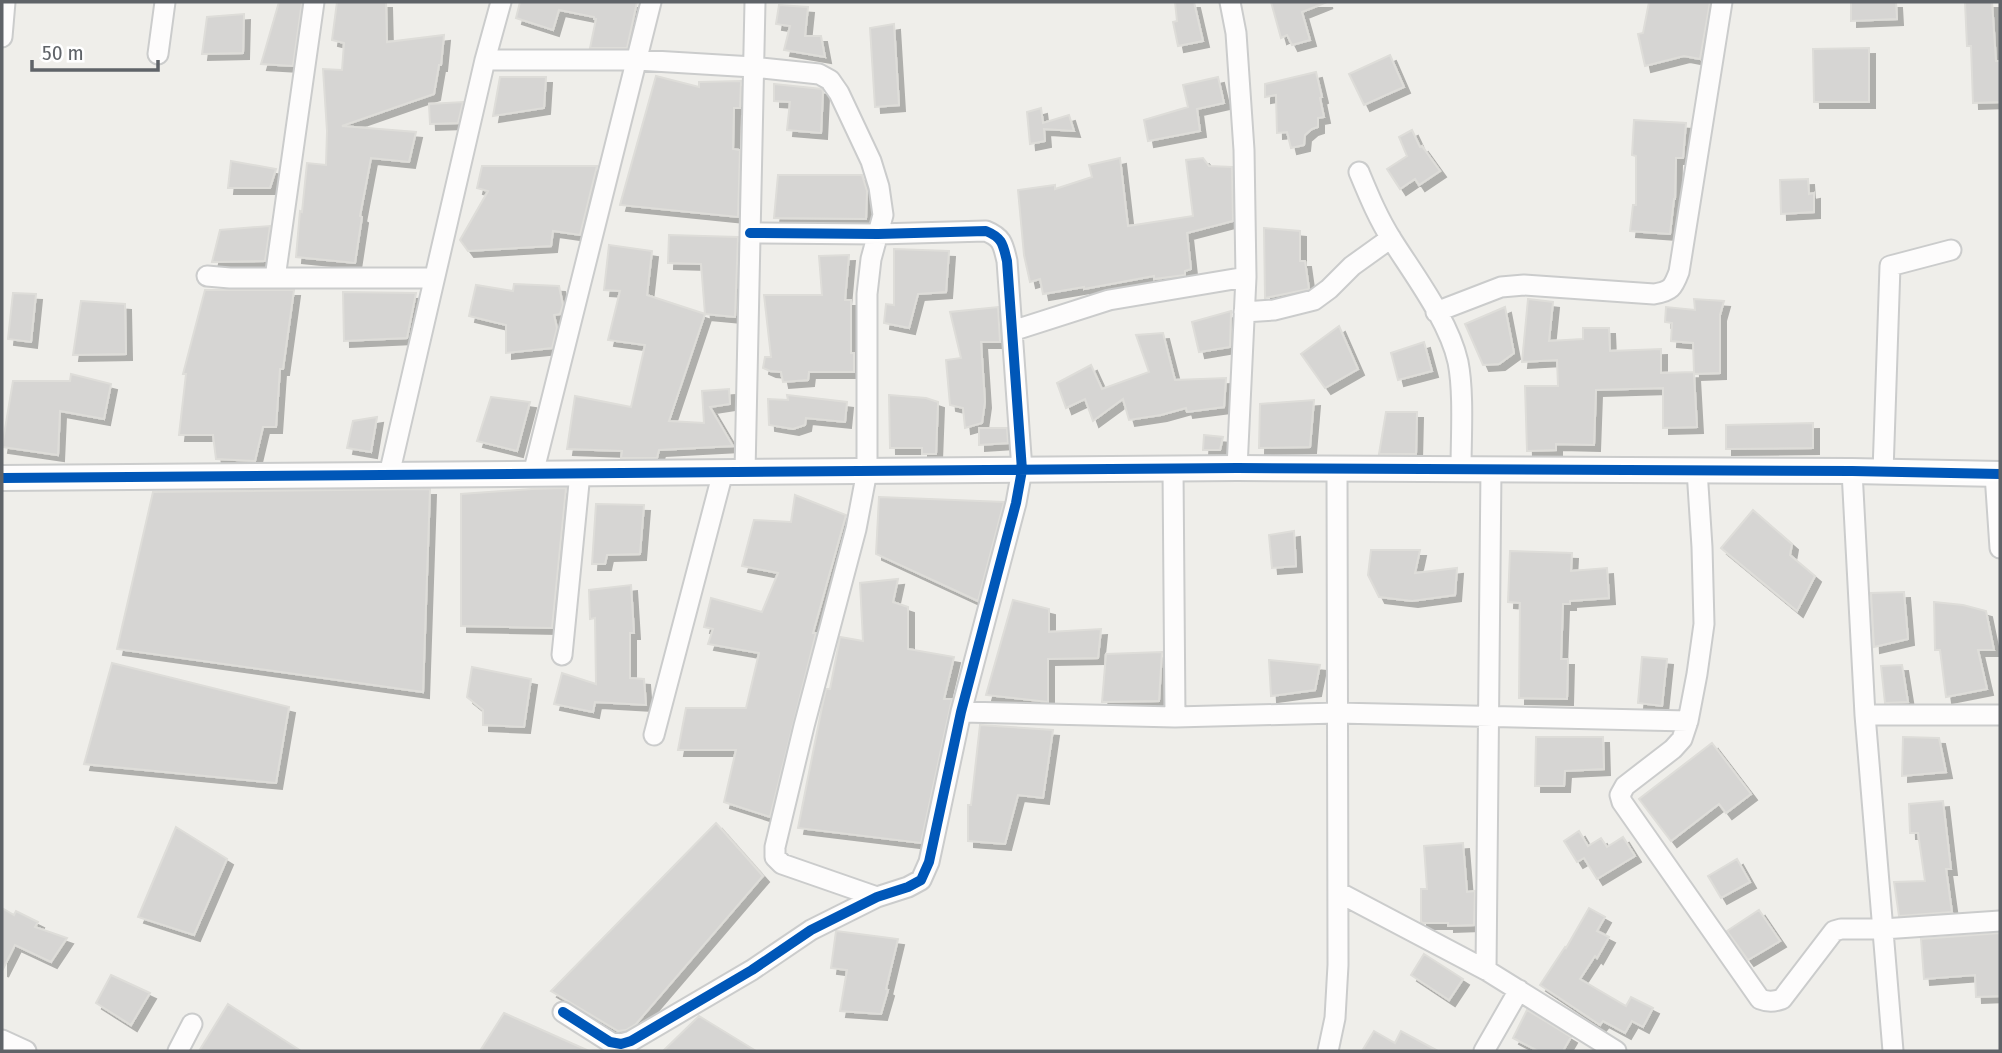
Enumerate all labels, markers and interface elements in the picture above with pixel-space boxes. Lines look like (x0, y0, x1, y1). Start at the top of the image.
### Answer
scale bar (32, 28, 158, 72)
text: 50 m (42, 40, 84, 66)

